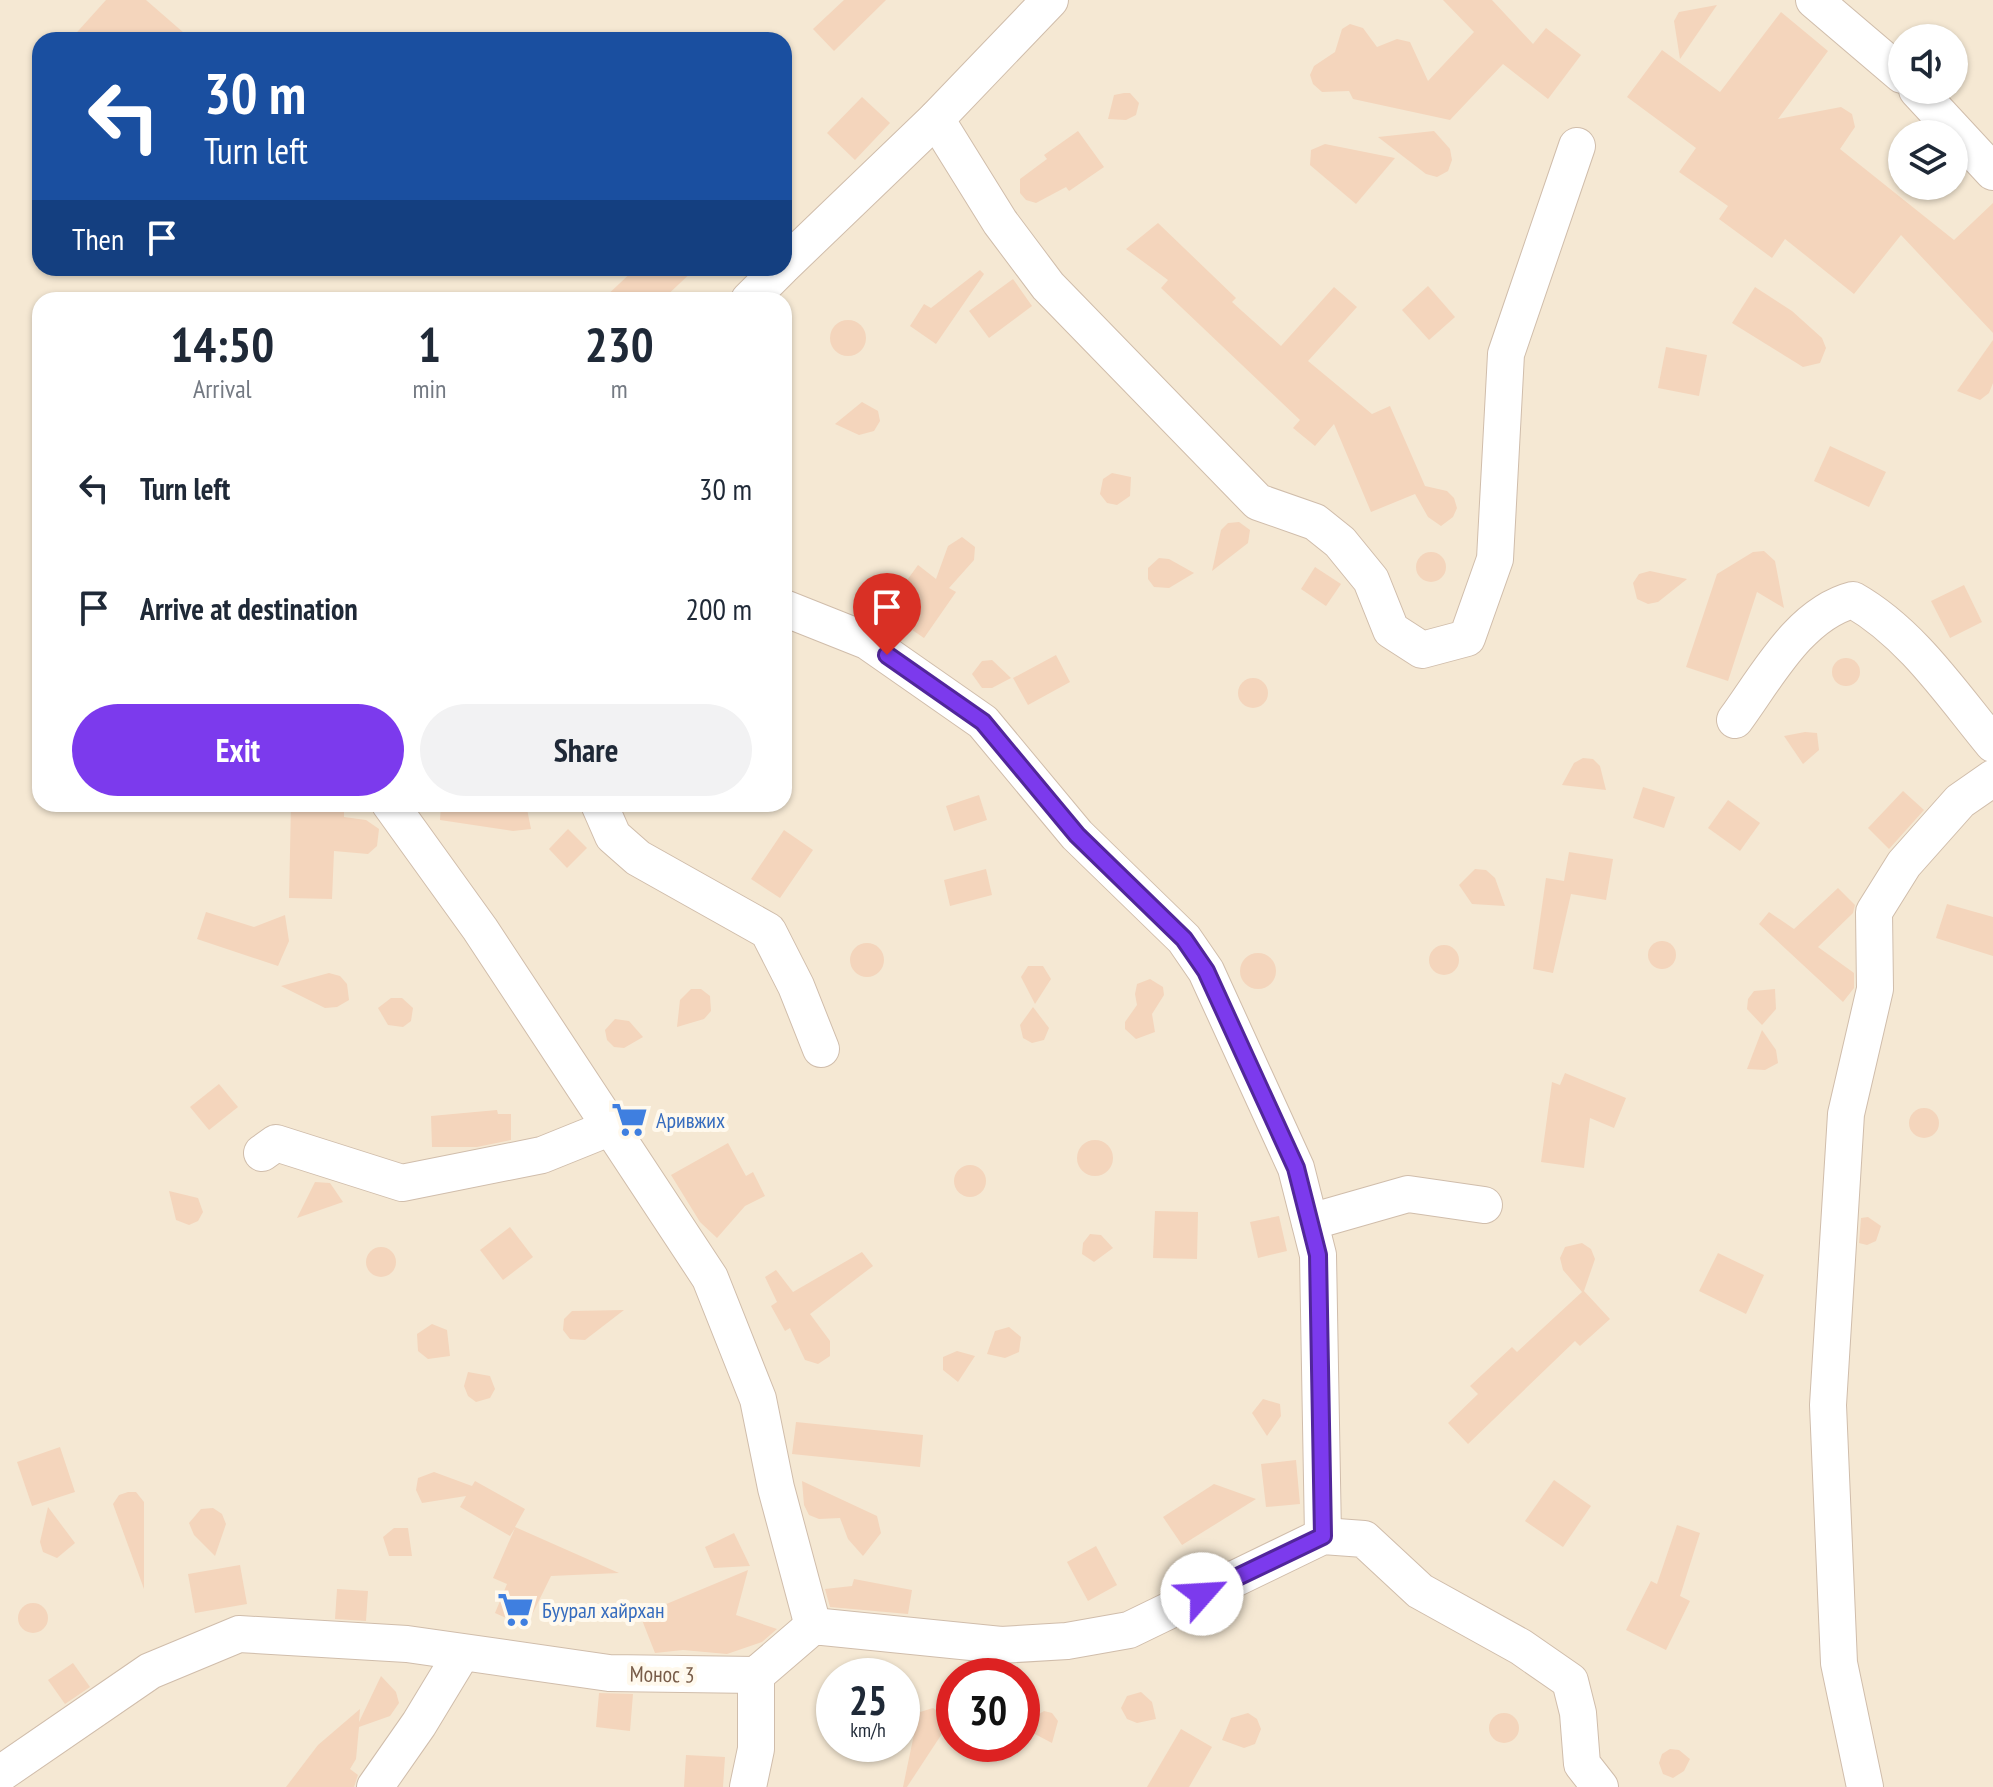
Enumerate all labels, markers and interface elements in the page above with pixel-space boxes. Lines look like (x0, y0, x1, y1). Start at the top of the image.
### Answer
map controls (1888, 24, 1968, 200)
button: sound (1888, 24, 1968, 104)
text: 30 m (204, 57, 306, 129)
icon: left (72, 64, 176, 168)
button: layers (1888, 120, 1968, 200)
text: Turn left (204, 127, 308, 174)
icon: arrive (140, 216, 184, 260)
text: Then (72, 219, 124, 258)
text: 14:50 (170, 313, 274, 375)
text: 1 (418, 313, 441, 375)
text: 230 (585, 313, 654, 375)
text: Arrival (193, 372, 252, 405)
text: min (412, 372, 446, 405)
text: m (611, 372, 628, 405)
icon: left (72, 466, 116, 510)
text: Turn left (140, 469, 230, 508)
text: 30 m (699, 469, 752, 508)
pin (853, 573, 921, 655)
icon: arrive (865, 585, 909, 629)
icon: arrive (72, 586, 116, 630)
text: Arrive at destination (140, 589, 358, 628)
text: 200 m (686, 589, 752, 628)
button: Exit (72, 704, 404, 796)
button: Share (420, 704, 752, 796)
supermarket icon: Аривжих (611, 1101, 649, 1139)
place label: Аривжих (656, 1106, 725, 1134)
position arrow (1160, 1552, 1244, 1636)
supermarket icon: Буурал хайрхан (497, 1591, 535, 1629)
place label: Буурал хайрхан (542, 1596, 665, 1624)
speed limit sign: 30 (936, 1658, 1040, 1762)
street label: Монос 3 (629, 1659, 695, 1689)
text: 25 (849, 1674, 887, 1726)
text: km/h (850, 1717, 886, 1743)

